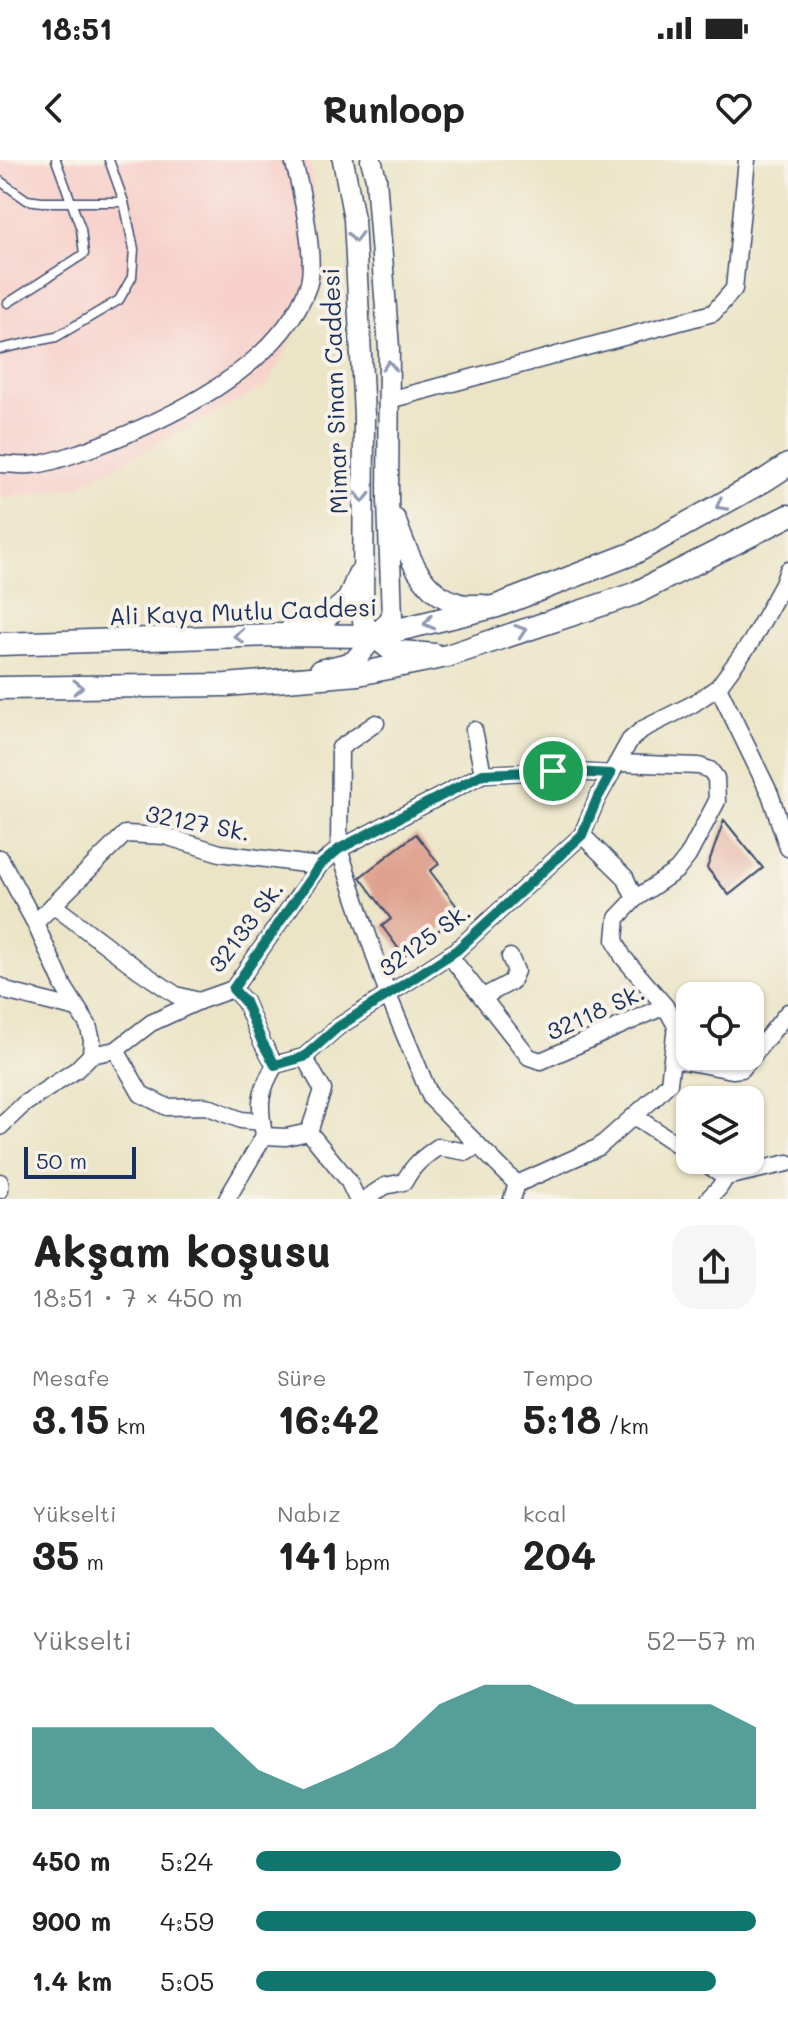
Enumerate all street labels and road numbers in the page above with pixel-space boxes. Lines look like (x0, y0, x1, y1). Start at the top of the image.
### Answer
street label: Mimar Sinan Caddesi (314, 267, 354, 515)
street label: Ali Kaya Mutlu Caddesi (108, 591, 378, 631)
street label: 32127 Sk. (143, 797, 253, 847)
street label: 32133 Sk. (200, 874, 290, 978)
street label: 32125 Sk. (372, 895, 476, 983)
street label: 32118 Sk. (541, 976, 649, 1046)

